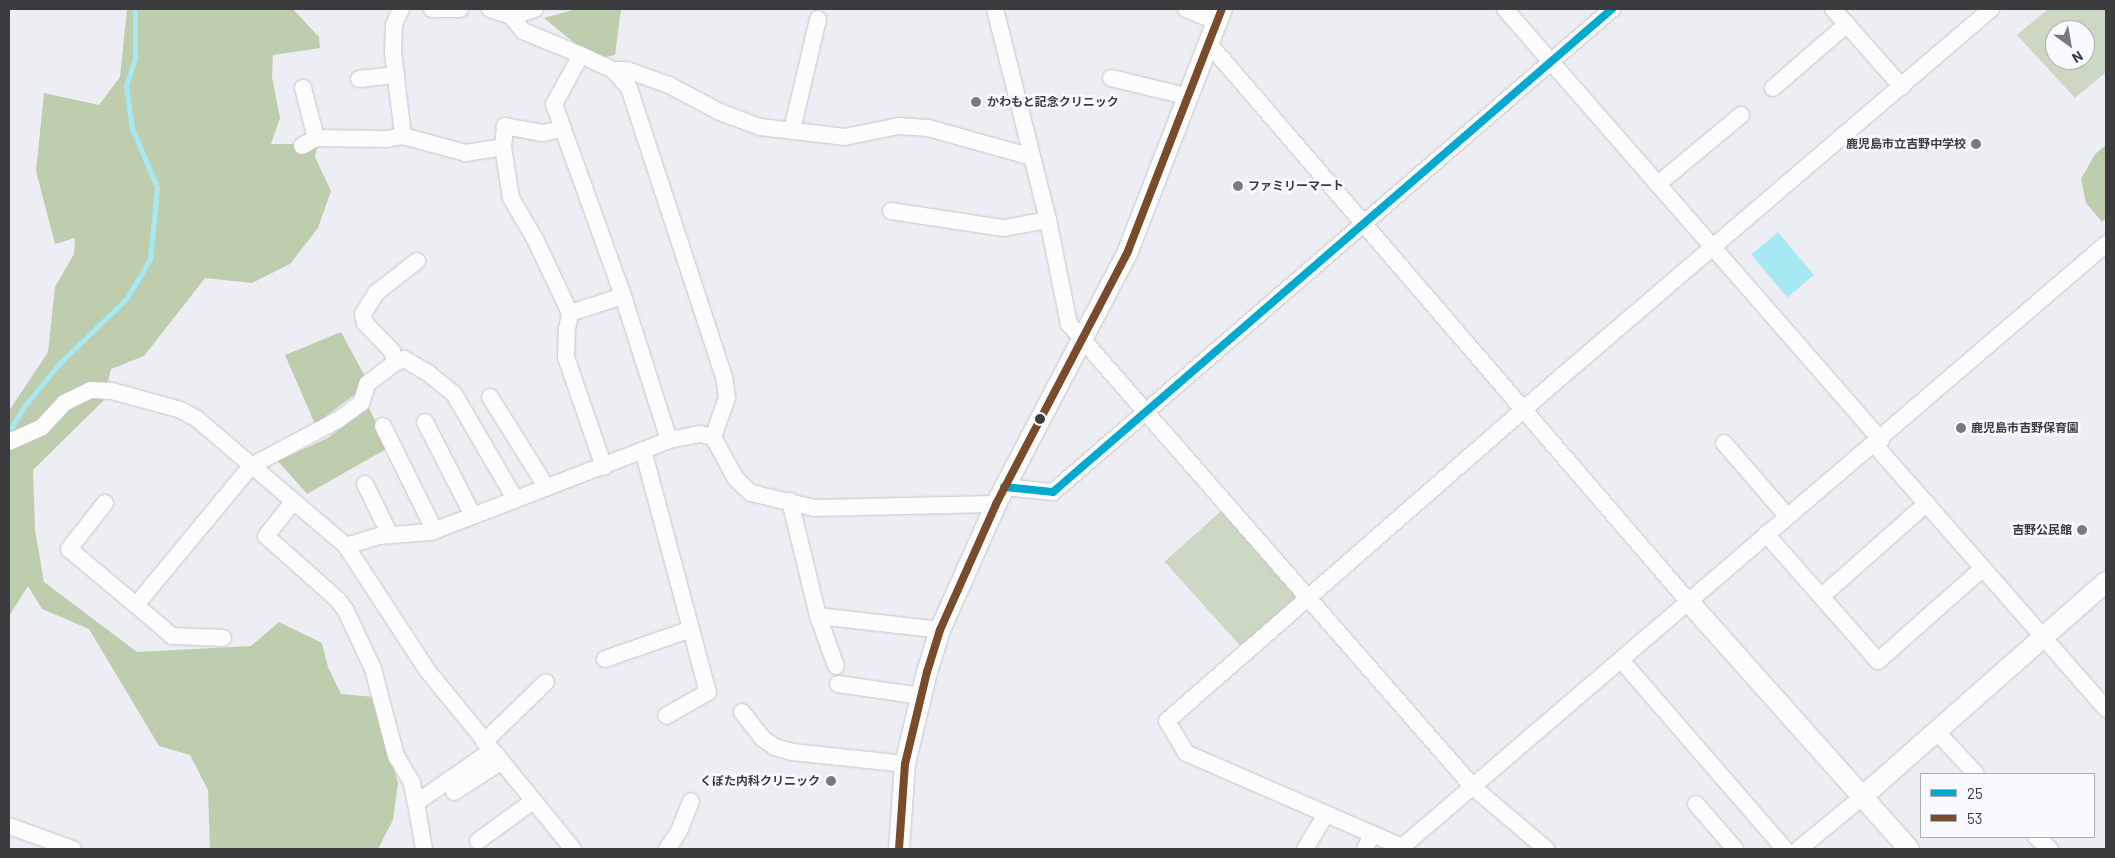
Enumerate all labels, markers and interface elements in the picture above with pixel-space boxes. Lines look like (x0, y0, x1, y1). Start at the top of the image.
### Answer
north arrow (2045, 20, 2095, 70)
text: N (2069, 48, 2086, 67)
marker: かわもと記念クリニック (969, 95, 983, 109)
place label: かわもと記念クリニック (987, 95, 1119, 109)
place label: 鹿児島市立吉野中学校 (1846, 137, 1966, 151)
marker: 鹿児島市立吉野中学校 (1970, 138, 1982, 150)
place label: ファミリーマート (1248, 179, 1344, 193)
marker: ファミリーマート (1232, 180, 1244, 192)
unlabelled marker (1035, 414, 1045, 424)
place label: 鹿児島市吉野保育園 (1971, 421, 2079, 435)
marker: 鹿児島市吉野保育園 (1955, 422, 1967, 434)
place label: 吉野公民館 (2012, 523, 2072, 537)
marker: 吉野公民館 (2076, 524, 2088, 536)
legend (1920, 773, 2095, 838)
place label: くぼた内科クリニック (700, 774, 820, 788)
marker: くぼた内科クリニック (824, 774, 838, 788)
text: 25 (1967, 784, 1983, 802)
text: 53 (1967, 809, 1982, 827)

